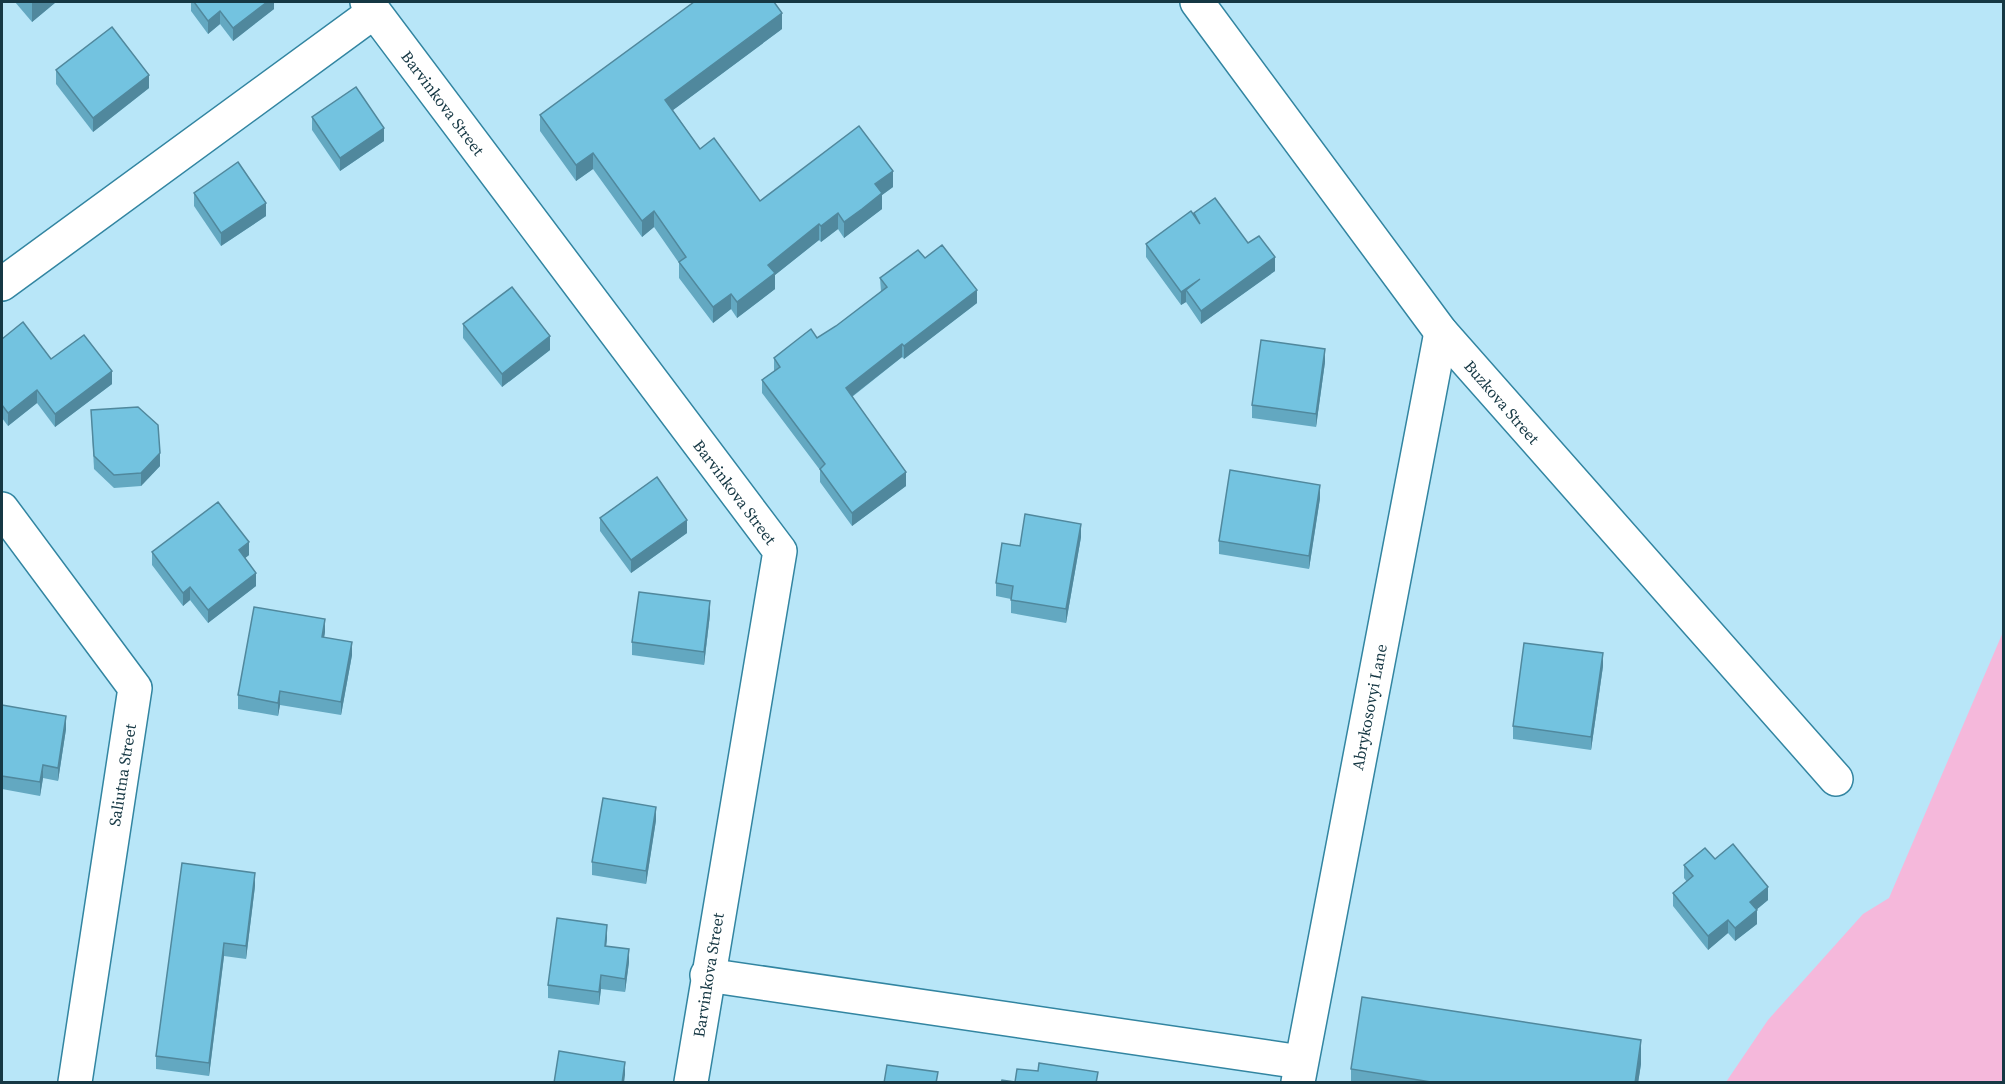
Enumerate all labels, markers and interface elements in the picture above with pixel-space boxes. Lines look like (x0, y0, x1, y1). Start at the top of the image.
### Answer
street label: Barvinkova Street (396, 46, 490, 161)
street label: Buzkova Street (1459, 355, 1545, 449)
street label: Barvinkova Street (688, 435, 782, 550)
street label: Abrykosovyi Lane (1346, 642, 1392, 772)
street label: Saliutna Street (103, 721, 141, 828)
street label: Barvinkova Street (687, 910, 729, 1039)

